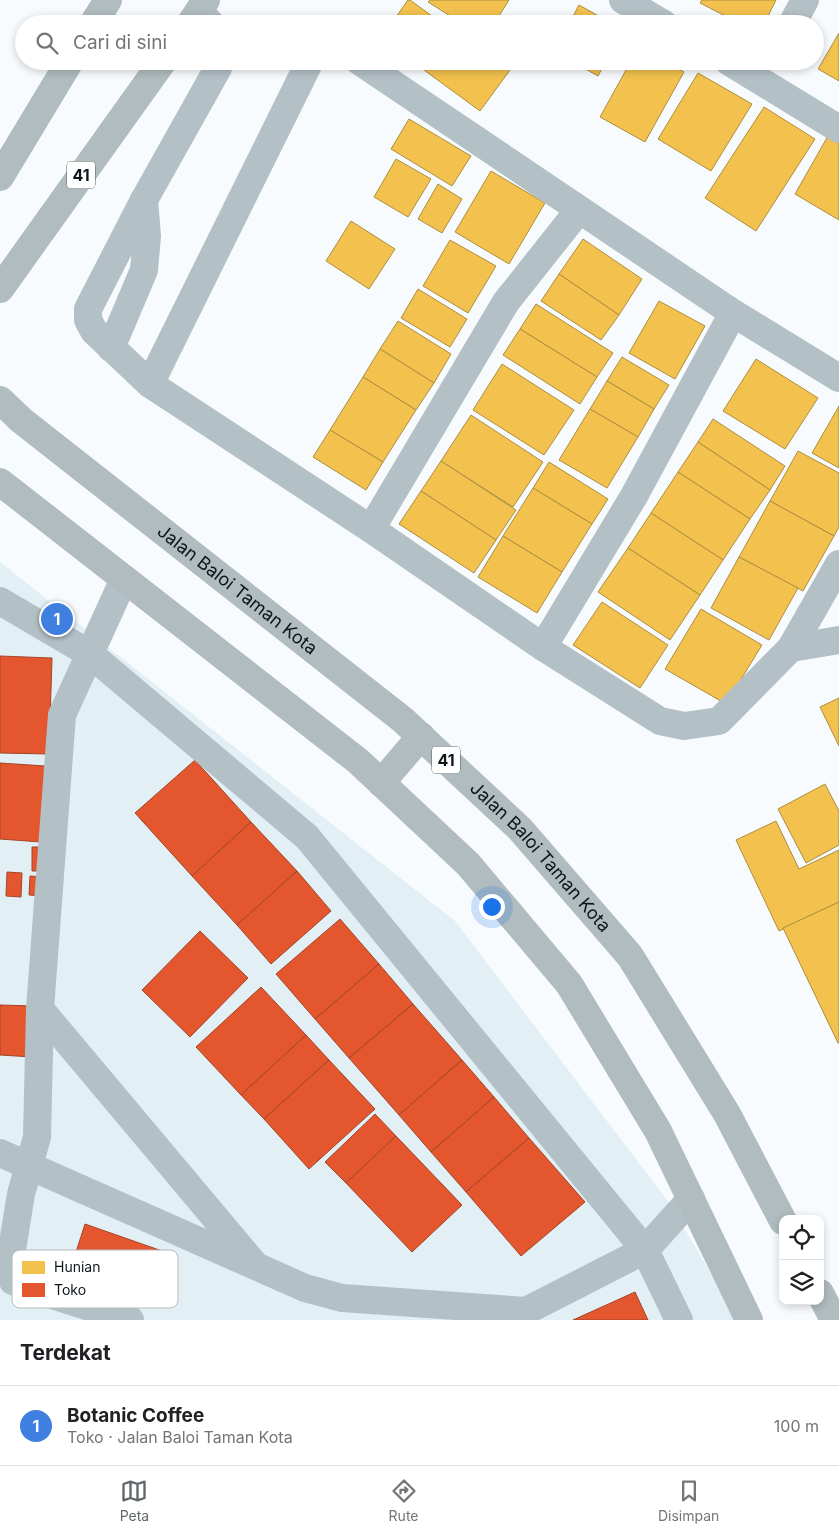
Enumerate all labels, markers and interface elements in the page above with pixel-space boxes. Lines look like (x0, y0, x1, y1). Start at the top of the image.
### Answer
search box (15, 15, 824, 70)
icon: search (33, 29, 61, 57)
text: Cari di sini (73, 31, 167, 54)
road number: 41 (67, 162, 95, 188)
street label: Jalan Baloi Taman Kota (154, 520, 322, 659)
pin: 1 (41, 600, 73, 638)
road number: 41 (432, 746, 460, 774)
street label: Jalan Baloi Taman Kota (466, 777, 615, 936)
your location (479, 894, 505, 920)
map controls (779, 1215, 824, 1305)
button: locate (779, 1215, 824, 1260)
legend (12, 1250, 178, 1308)
text: Hunian (54, 1258, 100, 1275)
button: layers (779, 1260, 824, 1305)
text: Toko (54, 1281, 86, 1298)
text: Terdekat (20, 1340, 111, 1365)
text: Botanic Coffee (67, 1404, 204, 1427)
text: 1 (33, 1416, 39, 1436)
text: 100 m (774, 1416, 819, 1436)
text: Toko · Jalan Baloi Taman Kota (67, 1427, 293, 1447)
tab: Peta (120, 1477, 149, 1524)
tab: Rute (389, 1477, 419, 1524)
tab: Disimpan (658, 1477, 719, 1524)

